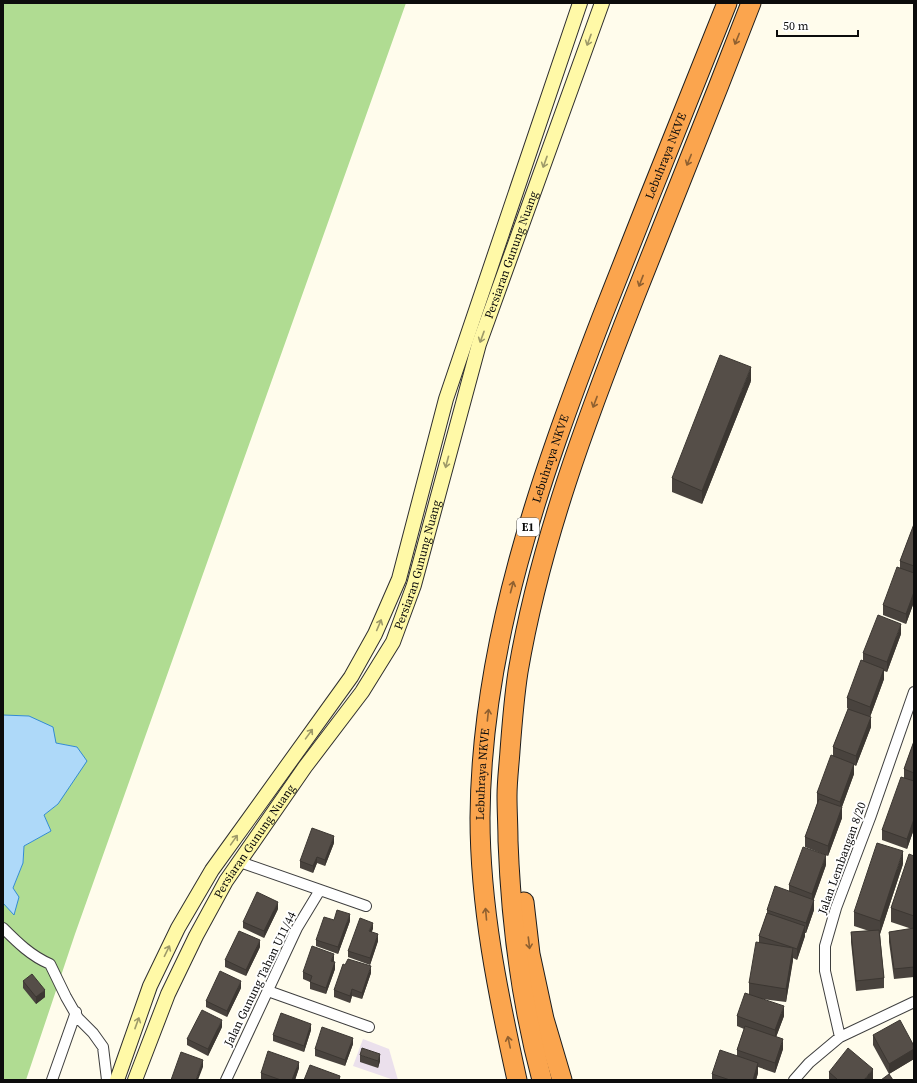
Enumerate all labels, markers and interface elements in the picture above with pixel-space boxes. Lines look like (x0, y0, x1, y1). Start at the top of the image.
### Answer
scale bar (777, 12, 858, 38)
text: 50 m (783, 18, 809, 34)
one-way arrow (584, 33, 592, 45)
one-way arrow (732, 33, 740, 45)
street label: Lebuhraya NKVE (641, 110, 690, 202)
one-way arrow (685, 154, 692, 166)
one-way arrow (540, 156, 548, 168)
street label: Persiaran Gunung Nuang (481, 189, 542, 321)
one-way arrow (637, 275, 645, 287)
one-way arrow (477, 331, 485, 343)
one-way arrow (590, 396, 598, 408)
street label: Lebuhraya NKVE (528, 412, 573, 505)
one-way arrow (442, 455, 450, 468)
street label: Persiaran Gunung Nuang (390, 498, 445, 632)
road number: E1 (517, 518, 539, 536)
one-way arrow (509, 581, 517, 594)
one-way arrow (376, 619, 383, 631)
one-way arrow (484, 708, 491, 721)
street label: Lebuhraya NKVE (472, 727, 493, 820)
one-way arrow (305, 729, 314, 740)
street label: Persiaran Gunung Nuang (210, 781, 299, 901)
street label: Jalan Lembangan 8/20 (814, 800, 870, 917)
one-way arrow (230, 835, 238, 846)
one-way arrow (483, 908, 490, 921)
street label: Jalan Gunung Tahan U11/44 (220, 909, 300, 1050)
one-way arrow (525, 936, 533, 949)
one-way arrow (164, 945, 171, 957)
one-way arrow (134, 1016, 141, 1029)
one-way arrow (504, 1036, 512, 1049)

